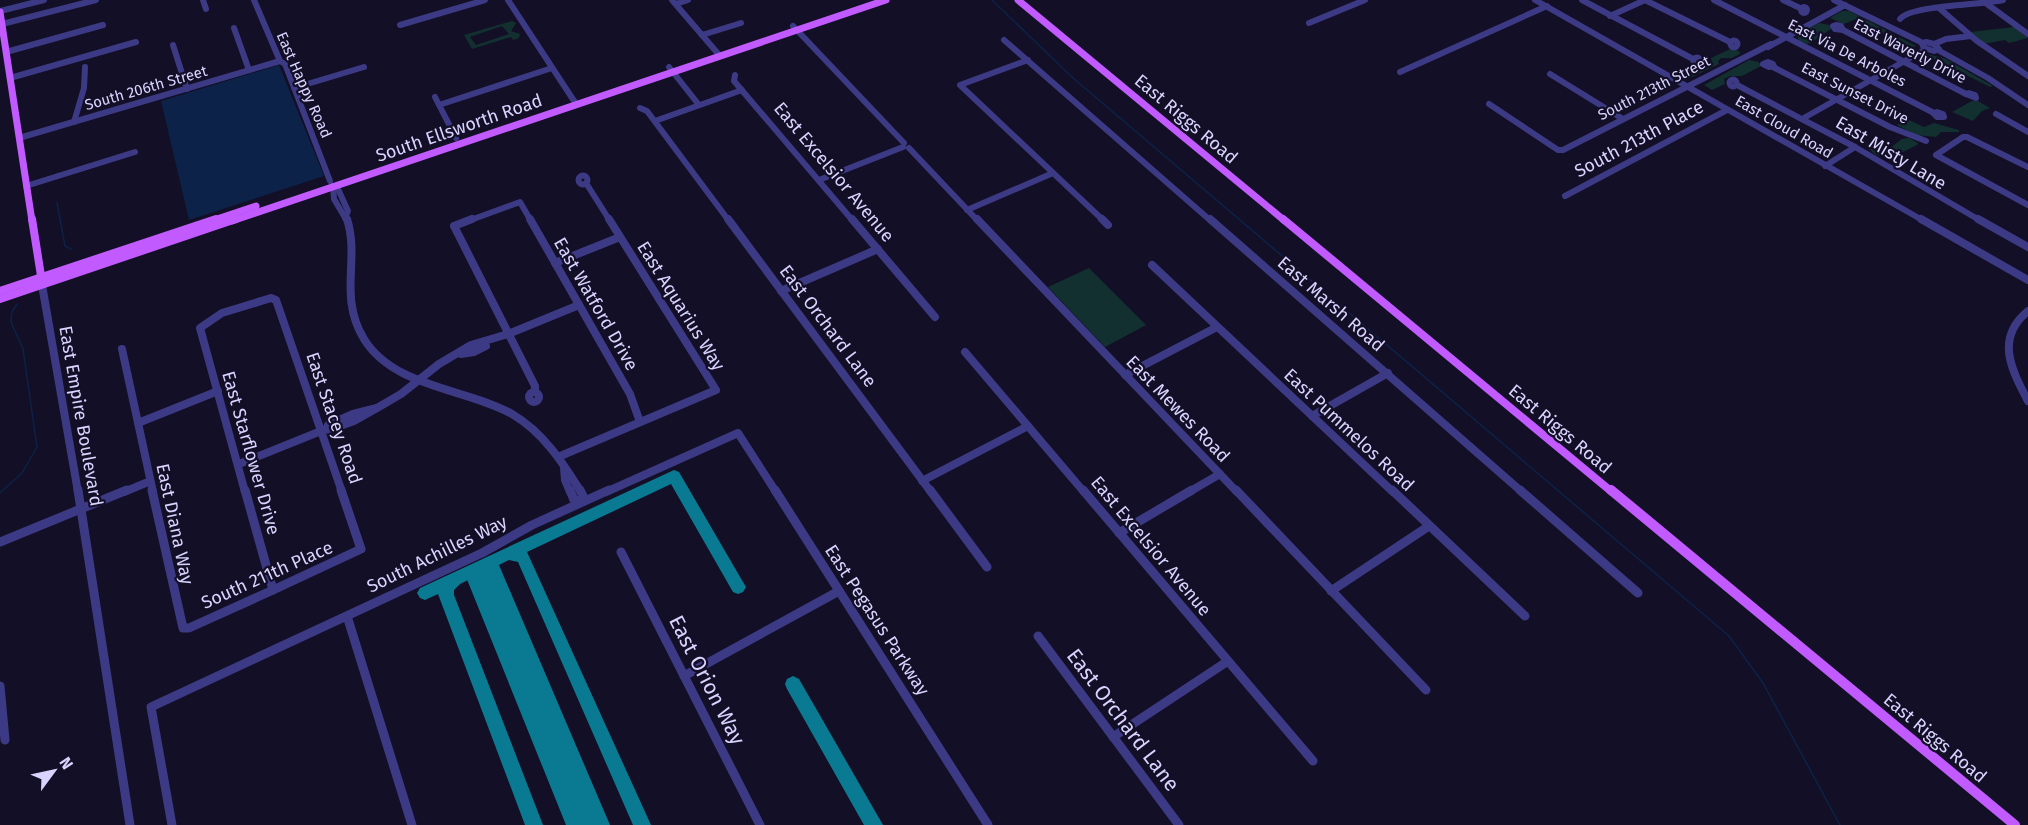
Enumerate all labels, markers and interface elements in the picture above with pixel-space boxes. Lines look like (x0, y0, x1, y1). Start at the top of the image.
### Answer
street label: East Via De Arboles (1785, 15, 1909, 91)
street label: East Waverly Drive (1851, 15, 1969, 87)
street label: East Happy Road (273, 29, 335, 141)
street label: South 213th Street (1595, 52, 1714, 124)
street label: East Sunset Drive (1798, 58, 1912, 128)
street label: South 206th Street (83, 62, 210, 114)
street label: East Riggs Road (1130, 69, 1242, 169)
street label: South Ellsworth Road (373, 89, 545, 167)
street label: East Cloud Road (1732, 92, 1836, 162)
street label: South 213th Place (1571, 96, 1707, 182)
street label: East Excelsior Avenue (769, 98, 899, 246)
street label: East Misty Lane (1832, 111, 1950, 195)
street label: East Watford Drive (549, 234, 643, 374)
street label: East Aquarius Way (632, 237, 730, 375)
street label: East Marsh Road (1273, 252, 1389, 356)
street label: East Orchard Lane (775, 261, 881, 391)
street label: East Empire Boulevard (54, 324, 108, 508)
street label: East Stacey Road (301, 349, 367, 487)
street label: East Mewes Road (1121, 351, 1235, 467)
street label: East Pummelos Road (1279, 364, 1419, 496)
street label: East Starflower Drive (217, 369, 285, 537)
street label: East Riggs Road (1504, 379, 1616, 479)
street label: East Diana Way (151, 462, 199, 587)
street label: East Excelsior Avenue (1086, 472, 1216, 620)
street label: South Achilles Way (363, 510, 511, 597)
street label: South 211th Place (198, 536, 336, 614)
street label: East Pegasus Parkway (820, 540, 934, 700)
street label: East Orion Way (663, 611, 751, 750)
street label: East Orchard Lane (1061, 644, 1185, 796)
street label: East Riggs Road (1879, 688, 1991, 788)
north arrow (24, 741, 84, 801)
text: N (55, 753, 77, 773)

